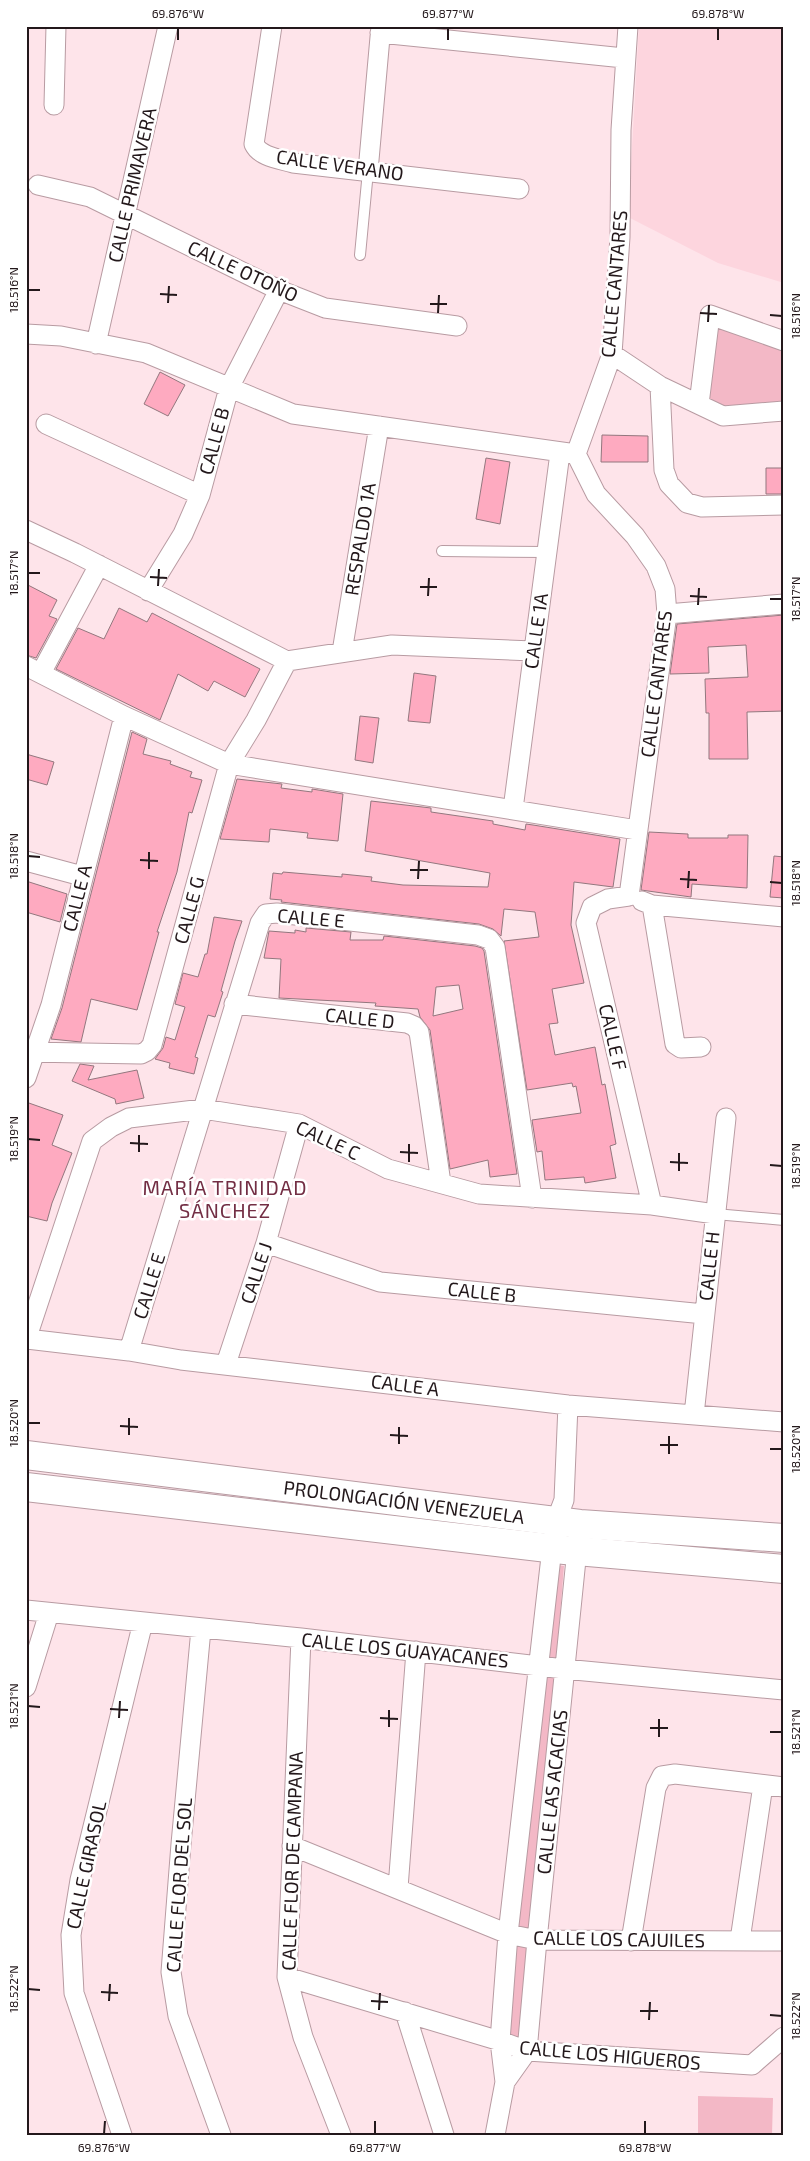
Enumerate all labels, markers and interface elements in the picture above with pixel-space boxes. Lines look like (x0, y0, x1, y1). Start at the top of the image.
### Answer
text: 69.876°W (152, 6, 204, 20)
text: 69.877°W (422, 6, 474, 20)
text: 69.878°W (692, 6, 744, 20)
street label: CALLE PRIMAVERA (102, 105, 161, 265)
street label: CALLE VERANO (275, 144, 405, 185)
street label: CALLE CANTARES (596, 209, 631, 359)
street label: CALLE OTOÑO (184, 235, 302, 306)
text: 18.516°N (6, 267, 20, 313)
text: 18.516°N (788, 293, 802, 339)
street label: CALLE B (193, 405, 234, 477)
street label: RESPALDO 1A (339, 481, 380, 597)
text: 18.517°N (6, 551, 20, 595)
text: 18.517°N (788, 577, 802, 621)
street label: CALLE 1A (519, 591, 552, 670)
street label: CALLE CANTARES (635, 609, 676, 759)
text: 18.518°N (6, 833, 20, 879)
text: 18.518°N (788, 860, 802, 906)
street label: CALLE A (57, 862, 96, 934)
street label: CALLE G (168, 874, 209, 946)
street label: CALLE E (276, 903, 346, 932)
street label: CALLE D (324, 1002, 396, 1033)
street label: CALLE F (595, 1002, 632, 1072)
street label: CALLE C (293, 1115, 364, 1164)
text: 18.519°N (6, 1116, 20, 1162)
text: 18.519°N (788, 1143, 802, 1189)
district label: MARÍA TRINIDAD SÁNCHEZ (142, 1175, 308, 1222)
street label: CALLE H (693, 1230, 724, 1302)
street label: CALLE J (235, 1239, 276, 1306)
street label: CALLE E (128, 1250, 169, 1322)
street label: CALLE B (447, 1276, 517, 1307)
street label: CALLE A (370, 1369, 441, 1400)
text: 18.520°N (6, 1399, 20, 1447)
text: 18.520°N (788, 1425, 802, 1473)
street label: PROLONGACIÓN VENEZUELA (282, 1475, 526, 1528)
street label: CALLE LOS GUAYACANES (300, 1627, 510, 1672)
text: 18.521°N (6, 1683, 20, 1729)
street label: CALLE LAS ACACIAS (531, 1708, 572, 1876)
text: 18.521°N (788, 1709, 802, 1755)
street label: CALLE FLOR DE CAMPANA (276, 1751, 307, 1971)
street label: CALLE FLOR DEL SOL (161, 1796, 196, 1973)
street label: CALLE GIRASOL (61, 1798, 110, 1931)
street label: CALLE LOS CAJUILES (533, 1926, 705, 1951)
text: 18.522°N (6, 1965, 20, 2013)
text: 18.522°N (788, 1992, 802, 2040)
street label: CALLE LOS HIGUEROS (518, 2035, 702, 2074)
text: 69.876°W (78, 2140, 130, 2154)
text: 69.877°W (349, 2140, 401, 2154)
text: 69.878°W (619, 2140, 671, 2154)

